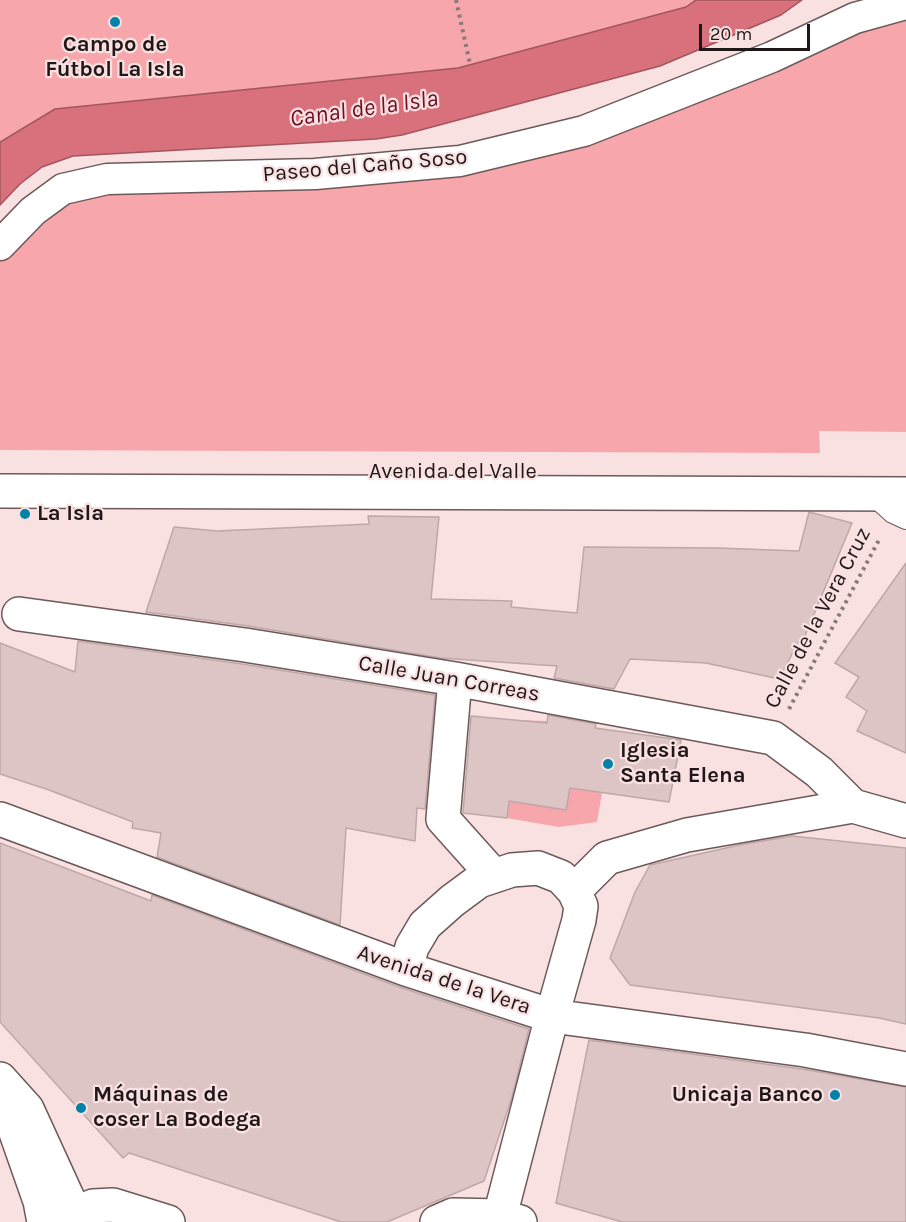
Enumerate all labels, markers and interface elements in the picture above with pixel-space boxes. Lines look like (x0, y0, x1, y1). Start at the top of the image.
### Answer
scale bar (702, 12, 813, 50)
marker: Campo de Fútbol La Isla (108, 15, 122, 29)
text: 20 m (710, 23, 752, 45)
place label: Campo de Fútbol La Isla (45, 32, 185, 84)
water label: Canal de la Isla (288, 84, 440, 134)
street label: Paseo del Caño Soso (262, 144, 468, 188)
street label: Avenida del Valle (369, 459, 537, 485)
place label: La Isla (37, 501, 104, 527)
marker: La Isla (18, 507, 32, 521)
street label: Calle de la Vera Cruz (759, 523, 877, 713)
street label: Calle Juan Correas (356, 650, 542, 708)
place label: Iglesia Santa Elena (620, 738, 746, 790)
marker: Iglesia Santa Elena (601, 757, 615, 771)
street label: Avenida de la Vera (354, 940, 534, 1020)
place label: Máquinas de coser La Bodega (93, 1082, 261, 1134)
place label: Unicaja Banco (672, 1082, 823, 1108)
marker: Unicaja Banco (828, 1088, 842, 1102)
marker: Máquinas de coser La Bodega (74, 1101, 88, 1115)

